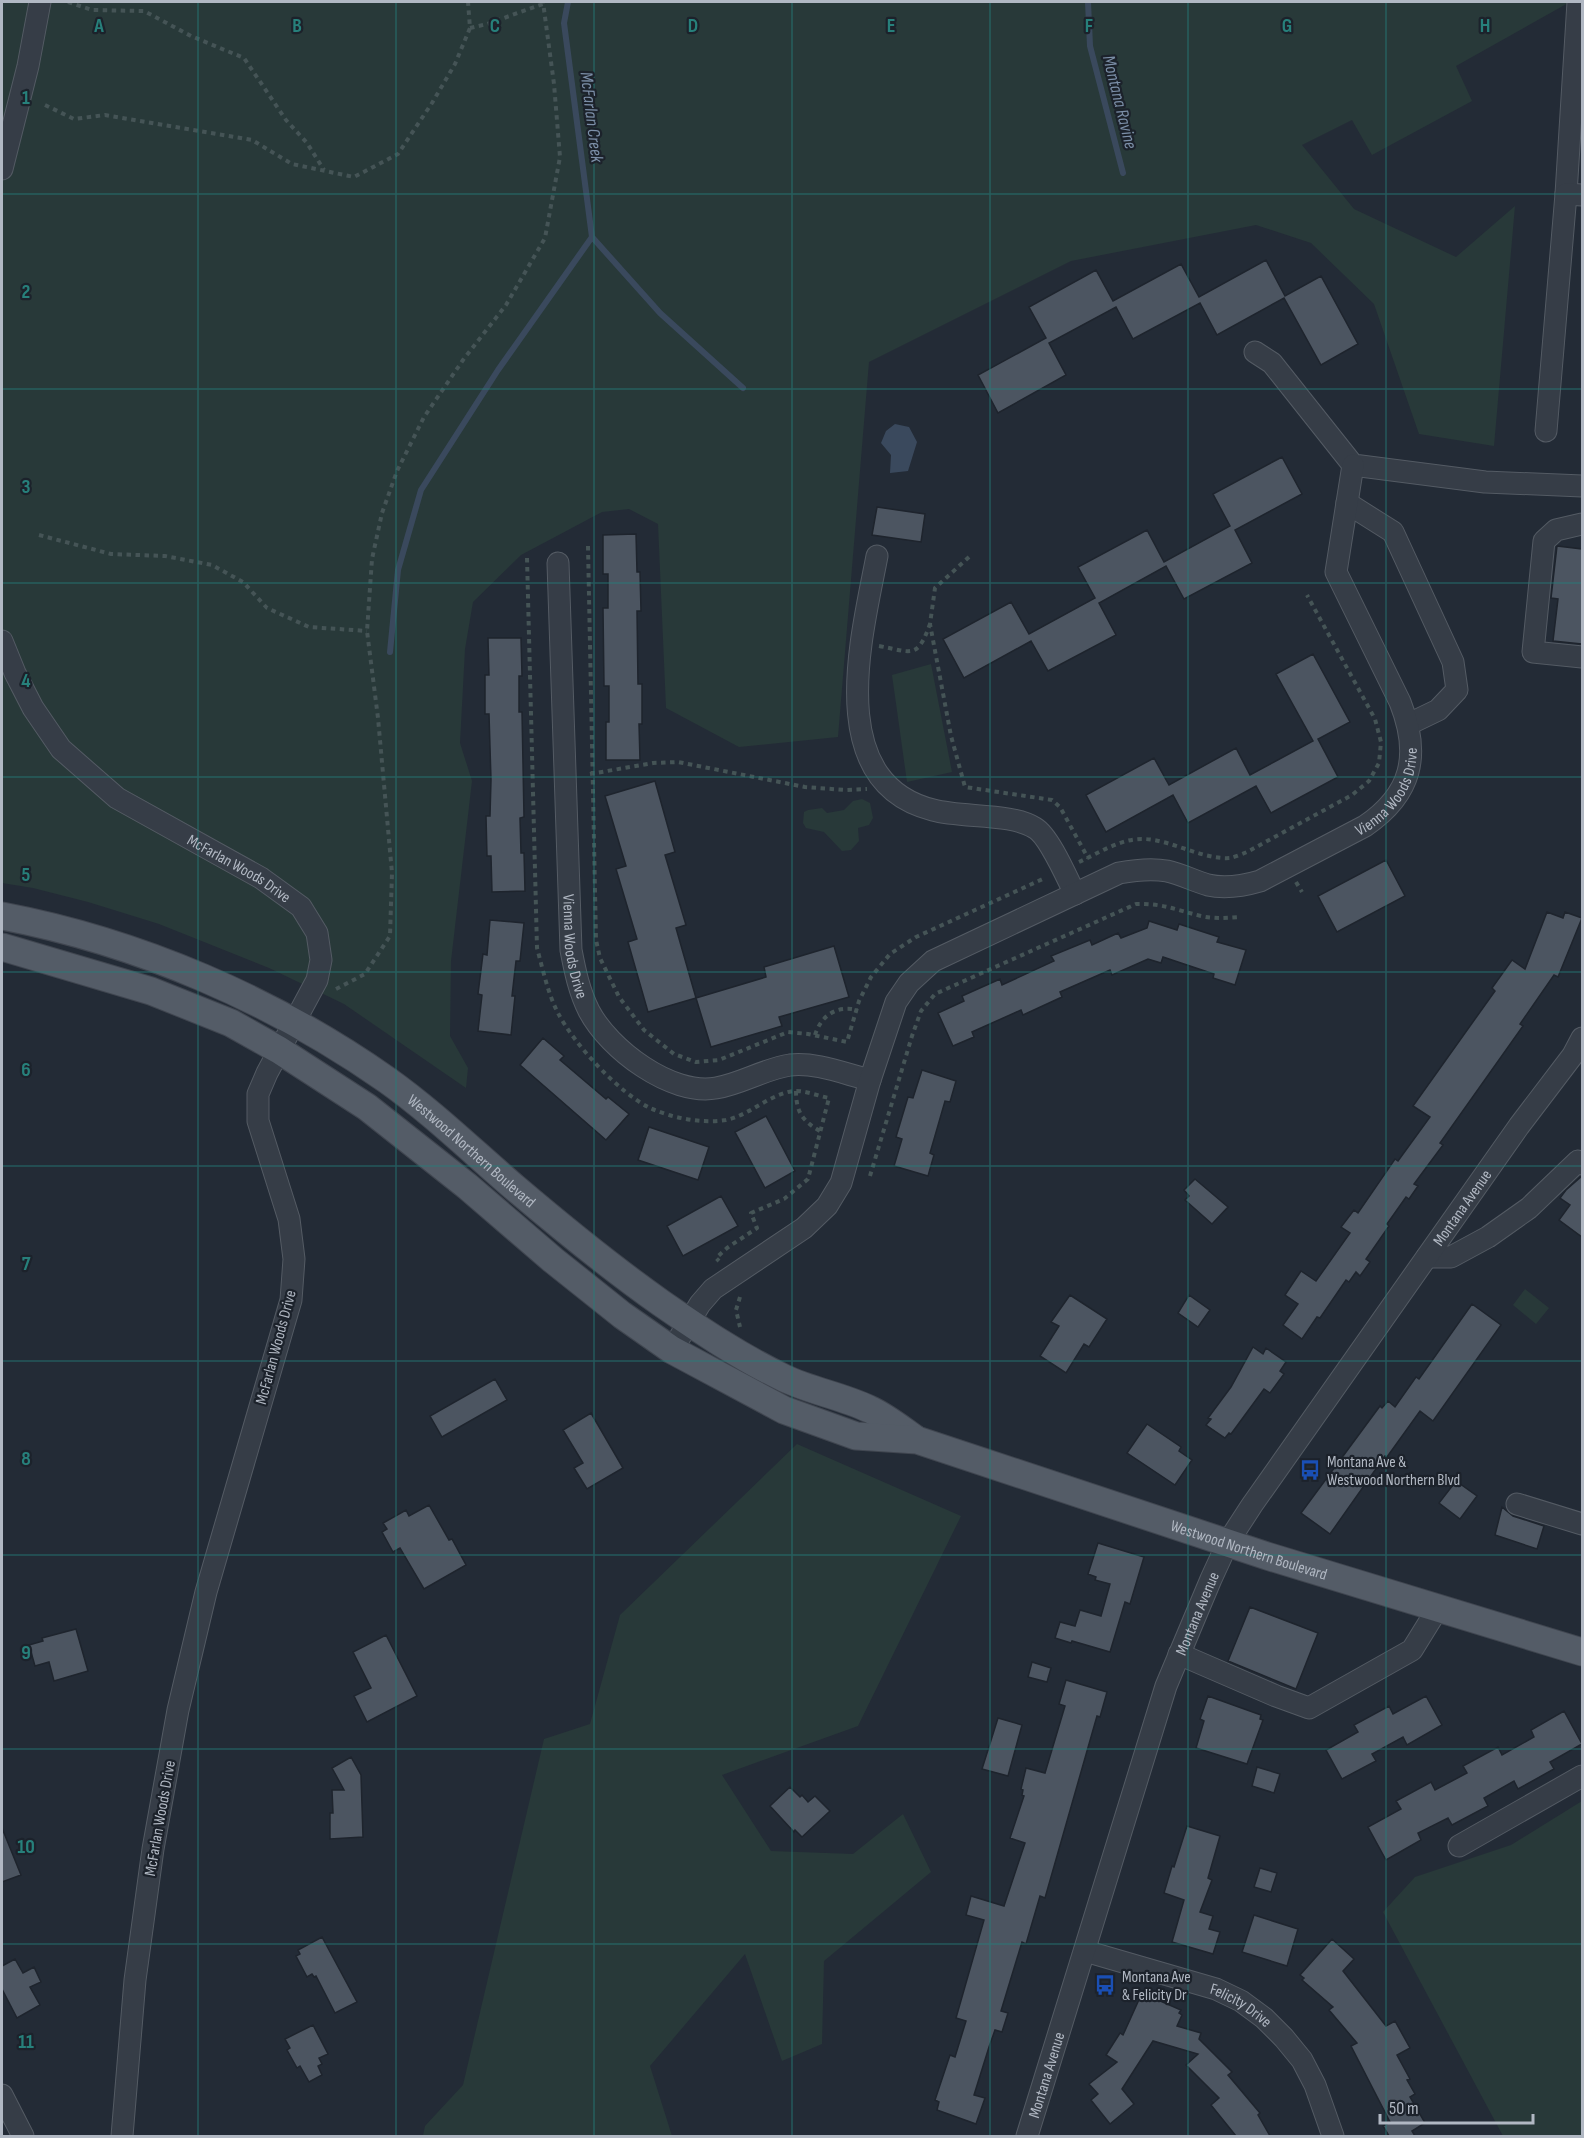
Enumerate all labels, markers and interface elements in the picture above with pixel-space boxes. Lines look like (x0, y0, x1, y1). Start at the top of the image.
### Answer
text: A (93, 14, 104, 38)
text: B (292, 14, 302, 38)
text: C (490, 14, 500, 38)
text: D (688, 14, 698, 38)
text: E (887, 14, 895, 38)
text: F (1085, 14, 1093, 38)
text: G (1282, 14, 1292, 38)
text: H (1480, 14, 1490, 38)
water label: Montana Ravine (1098, 53, 1141, 151)
water label: McFarlan Creek (576, 70, 608, 165)
text: 1 (22, 86, 30, 110)
text: 2 (22, 280, 30, 304)
text: 3 (22, 475, 31, 499)
text: 4 (21, 669, 31, 693)
street label: Vienna Woods Drive (1352, 747, 1422, 840)
street label: McFarlan Woods Drive (184, 831, 294, 907)
text: 5 (22, 863, 31, 887)
street label: Vienna Woods Drive (558, 894, 591, 1002)
text: 6 (21, 1058, 31, 1082)
street label: Westwood Northern Boulevard (403, 1091, 539, 1212)
street label: Montana Avenue (1430, 1166, 1496, 1250)
text: 7 (22, 1252, 31, 1276)
street label: McFarlan Woods Drive (252, 1288, 301, 1406)
text: 8 (21, 1447, 31, 1471)
place label: Montana Ave & Westwood Northern Blvd (1327, 1453, 1460, 1490)
bus stop icon: Montana Ave & Westwood Northern Blvd (1298, 1458, 1322, 1482)
street label: Westwood Northern Boulevard (1168, 1517, 1329, 1585)
street label: Montana Avenue (1172, 1569, 1224, 1658)
text: 9 (21, 1641, 31, 1665)
street label: McFarlan Woods Drive (141, 1759, 180, 1878)
text: 10 (17, 1835, 35, 1859)
place label: Montana Ave & Felicity Dr (1122, 1968, 1191, 2005)
bus stop icon: Montana Ave & Felicity Dr (1093, 1973, 1117, 1997)
street label: Felicity Drive (1208, 1980, 1275, 2031)
text: 11 (18, 2030, 34, 2054)
street label: Montana Avenue (1025, 2030, 1070, 2121)
scale bar (1380, 2087, 1533, 2125)
text: 50 m (1389, 2098, 1419, 2119)

